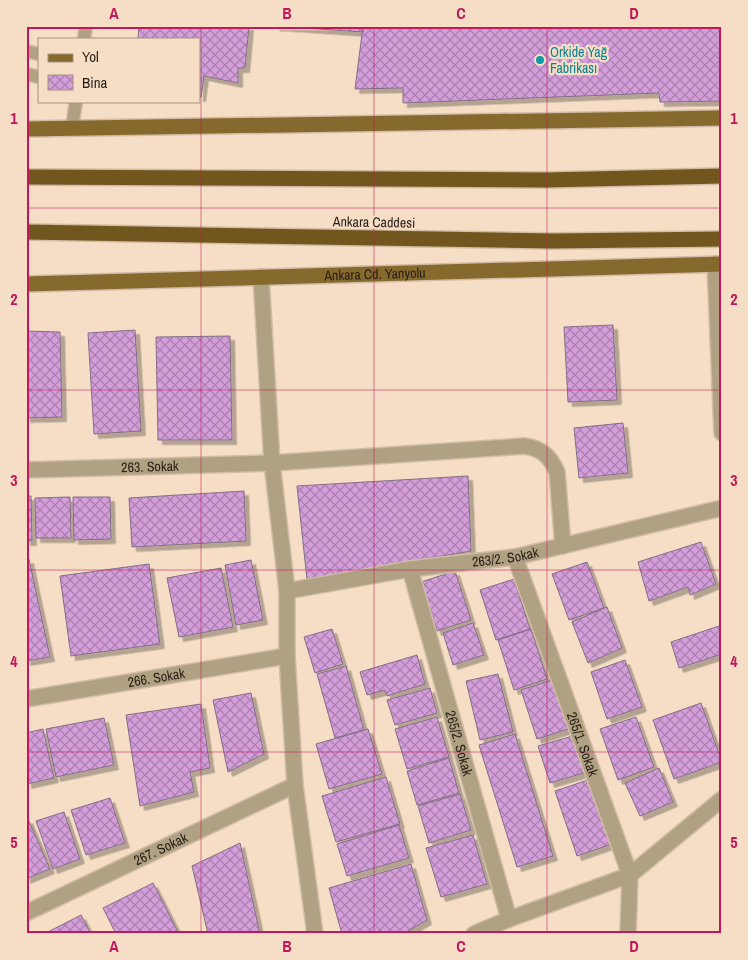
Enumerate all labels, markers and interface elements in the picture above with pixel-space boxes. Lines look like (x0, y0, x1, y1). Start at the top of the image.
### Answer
text: A (109, 2, 119, 24)
text: B (282, 2, 292, 24)
text: C (456, 2, 466, 24)
text: D (629, 2, 639, 24)
legend (38, 38, 200, 102)
place label: Orkide Yağ Fabrikası (550, 43, 608, 77)
text: Yol (82, 46, 99, 67)
marker: Orkide Yağ Fabrikası (534, 54, 546, 66)
text: Bina (82, 72, 107, 93)
text: 1 (10, 107, 18, 129)
text: 1 (730, 107, 738, 129)
street label: Ankara Caddesi (332, 212, 415, 232)
street label: Ankara Cd. Yanyolu (323, 264, 426, 284)
text: 2 (10, 288, 18, 310)
text: 2 (730, 288, 738, 310)
street label: 263. Sokak (121, 457, 179, 476)
text: 3 (10, 469, 18, 491)
text: 3 (730, 469, 738, 491)
street label: 263/2. Sokak (471, 543, 541, 571)
text: 4 (10, 650, 18, 672)
text: 4 (730, 650, 738, 672)
street label: 266. Sokak (126, 664, 186, 691)
street label: 265/2. Sokak (441, 708, 477, 778)
street label: 265/1. Sokak (563, 710, 603, 779)
street label: 267. Sokak (131, 828, 191, 869)
text: 5 (10, 831, 18, 853)
text: 5 (730, 831, 738, 853)
text: A (109, 935, 119, 957)
text: B (282, 935, 292, 957)
text: C (456, 935, 466, 957)
text: D (629, 935, 639, 957)

